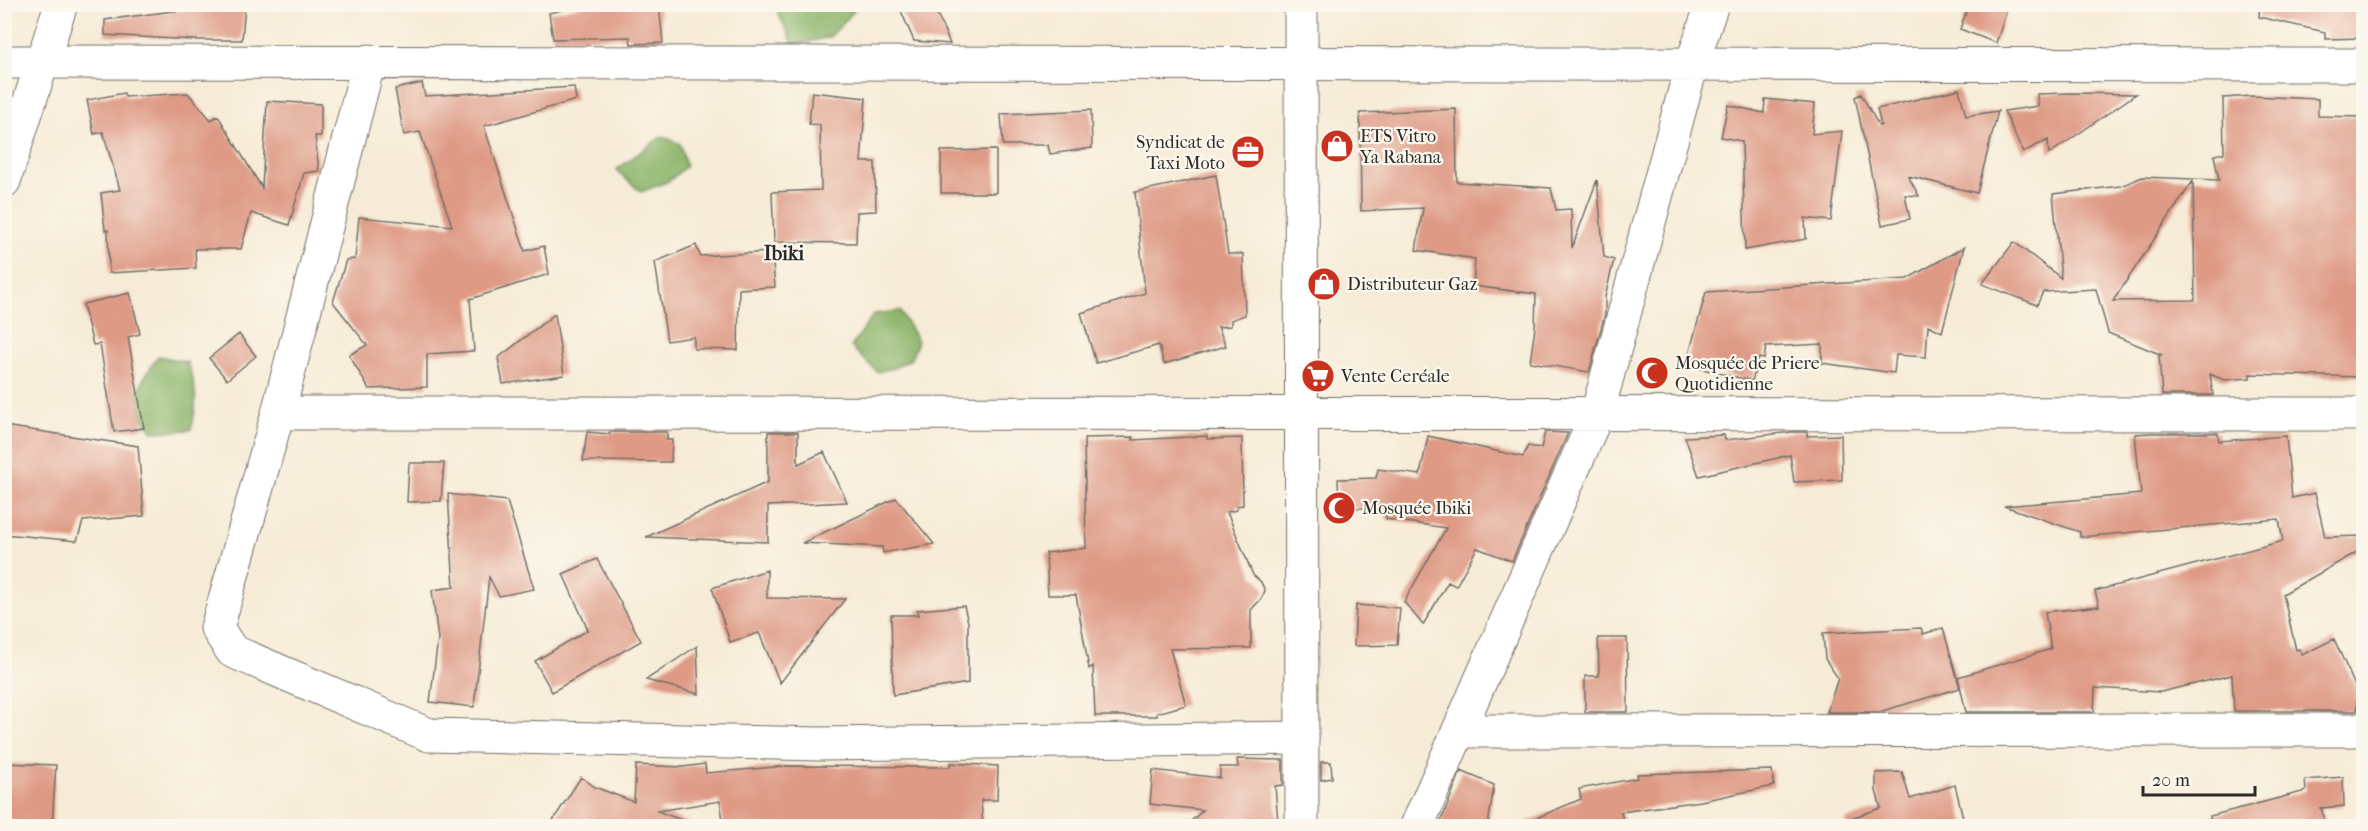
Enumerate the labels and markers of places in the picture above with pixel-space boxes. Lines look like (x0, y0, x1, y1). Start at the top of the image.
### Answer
place label: ETS Vitro Ya Rabana (1359, 126, 1442, 168)
shop icon: ETS Vitro Ya Rabana (1319, 128, 1355, 164)
place label: Syndicat de Taxi Moto (1136, 132, 1225, 174)
office icon: Syndicat de Taxi Moto (1230, 134, 1266, 170)
shop icon: Distributeur Gaz (1306, 266, 1342, 302)
place label: Distributeur Gaz (1347, 274, 1477, 295)
place label: Mosquée de Priere Quotidienne (1675, 353, 1820, 395)
mosque icon: Mosquée de Priere Quotidienne (1634, 355, 1670, 391)
supermarket icon: Vente Ceréale (1300, 358, 1336, 394)
place label: Vente Ceréale (1340, 366, 1450, 387)
mosque icon: Mosquée Ibiki (1321, 490, 1357, 526)
place label: Mosquée Ibiki (1362, 498, 1472, 519)

